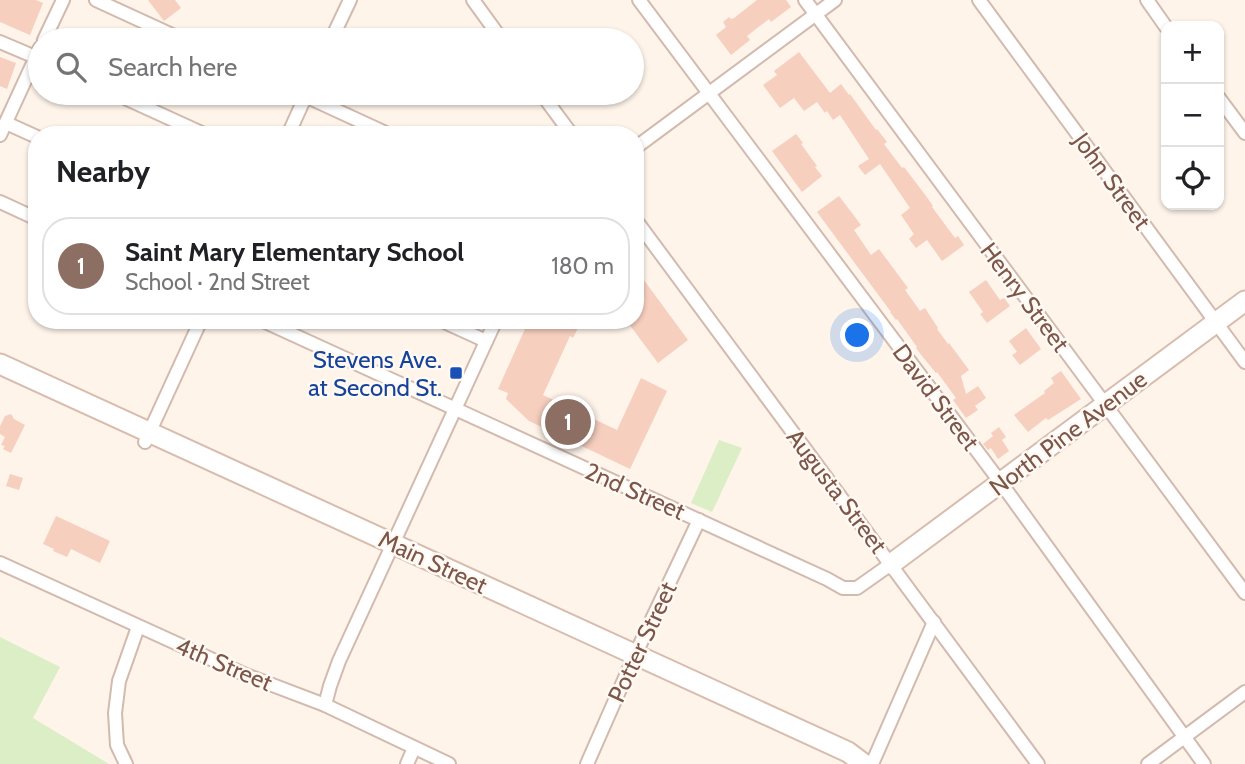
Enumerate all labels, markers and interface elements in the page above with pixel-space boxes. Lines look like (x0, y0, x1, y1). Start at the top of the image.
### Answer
map controls (1161, 21, 1224, 210)
button: + (1161, 21, 1224, 84)
search box (28, 28, 644, 105)
icon: search (52, 48, 90, 86)
text: Search here (108, 51, 237, 83)
button: − (1161, 84, 1224, 147)
street label: John Street (1067, 126, 1157, 235)
button: locate (1161, 147, 1224, 210)
text: Nearby (56, 153, 150, 190)
text: Saint Mary Elementary School (125, 236, 464, 268)
street label: Henry Street (975, 237, 1075, 357)
text: 1 (77, 252, 85, 280)
text: 180 m (551, 252, 614, 280)
text: School · 2nd Street (125, 268, 310, 296)
your location (840, 318, 874, 352)
street label: David Street (887, 338, 985, 456)
place label: Stevens Ave. at Second St. (308, 345, 442, 402)
street label: North Pine Avenue (984, 364, 1152, 502)
marker: Stevens Ave. at Second St. (448, 365, 464, 381)
pin: 1 (545, 396, 591, 448)
street label: Augusta Street (781, 423, 893, 559)
street label: 2nd Street (580, 456, 690, 526)
street label: Main Street (374, 524, 492, 600)
street label: Potter Street (601, 577, 683, 707)
street label: 4th Street (171, 631, 277, 697)

